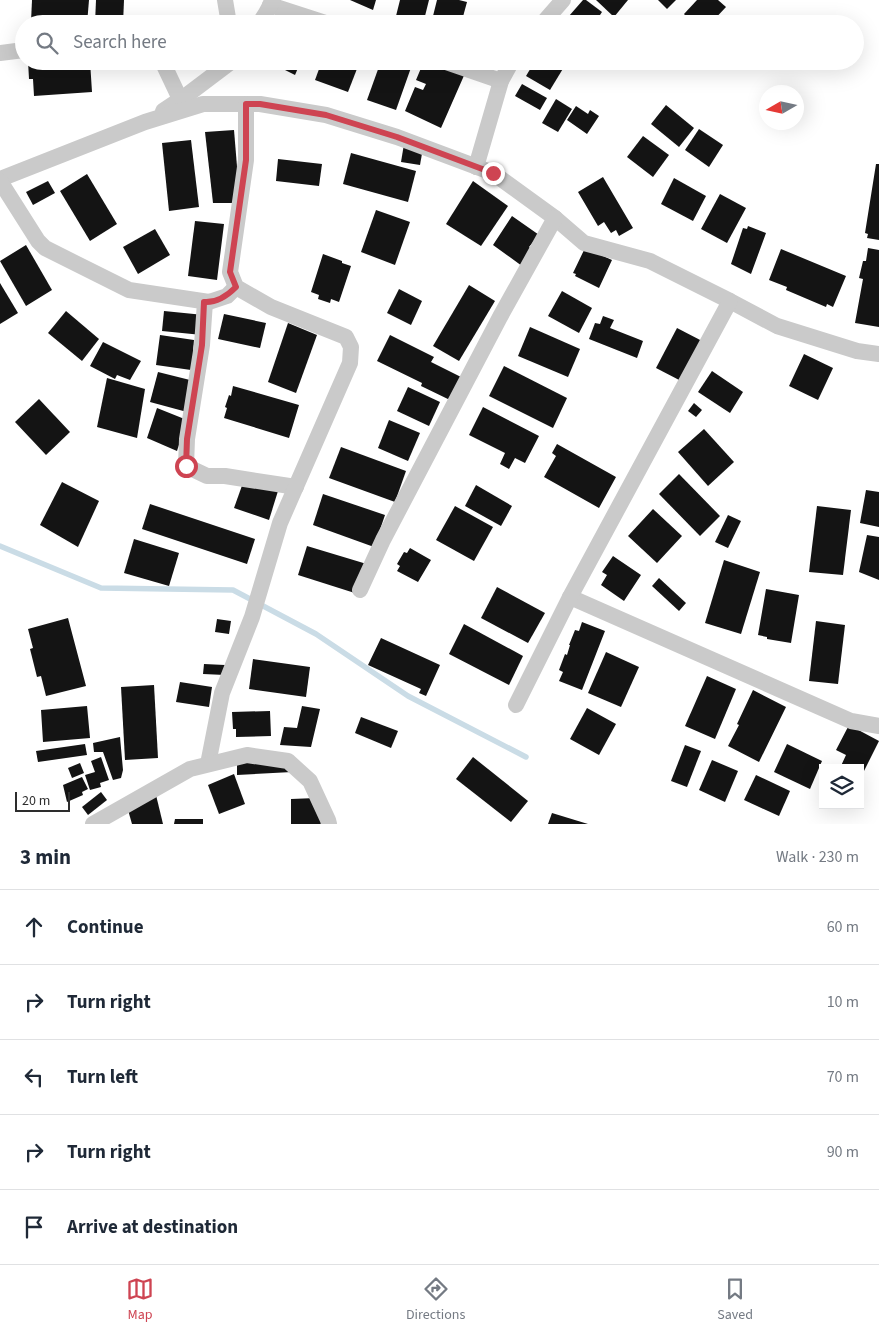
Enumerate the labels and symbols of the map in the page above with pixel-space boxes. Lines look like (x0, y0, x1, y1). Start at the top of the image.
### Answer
north arrow (759, 85, 804, 130)
route end (482, 162, 505, 185)
route start (175, 455, 198, 478)
scale bar (15, 789, 70, 812)

